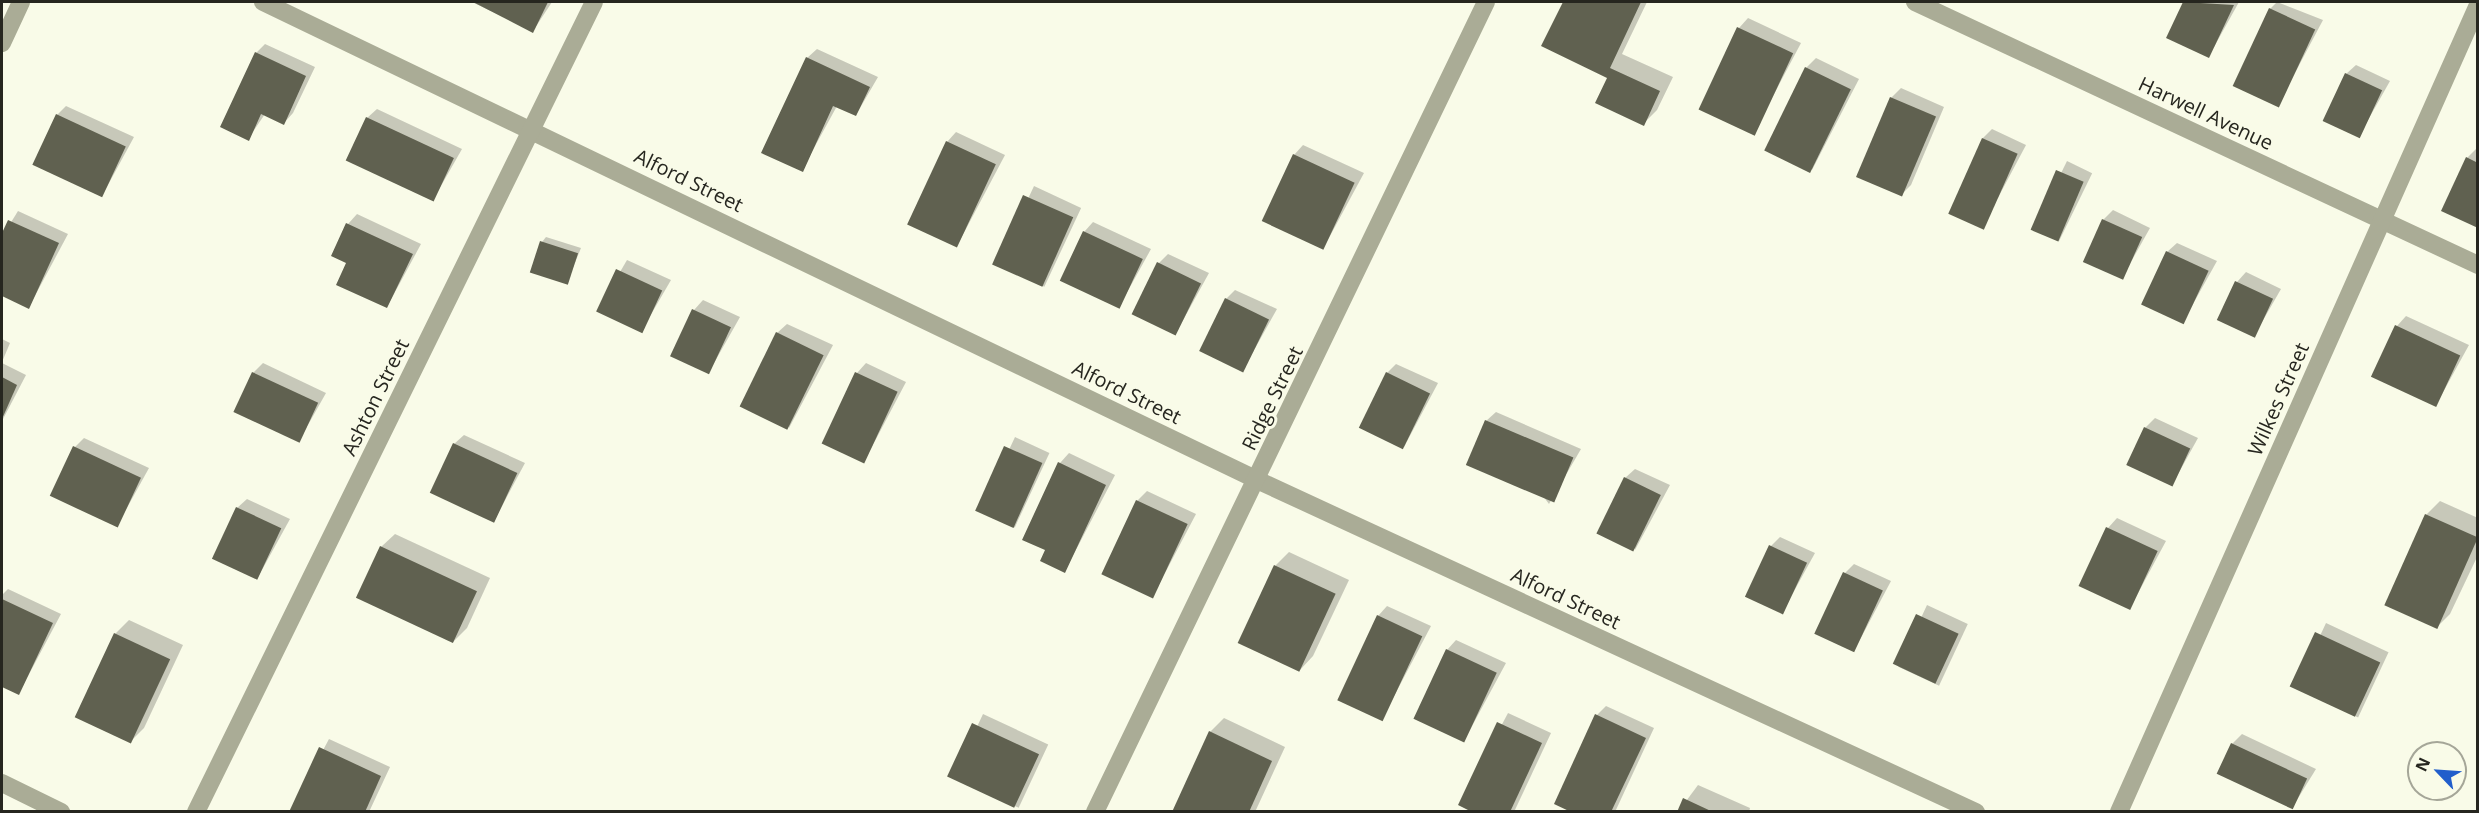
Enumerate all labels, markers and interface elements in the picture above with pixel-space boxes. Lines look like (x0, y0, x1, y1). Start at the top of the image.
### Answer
street label: Harwell Avenue (2135, 71, 2277, 155)
street label: Alford Street (631, 143, 747, 217)
street label: Ashton Street (336, 335, 414, 459)
street label: Wilkes Street (2242, 339, 2314, 459)
street label: Ridge Street (1236, 342, 1308, 454)
street label: Alford Street (1069, 355, 1185, 429)
street label: Alford Street (1507, 562, 1625, 634)
north arrow (2407, 741, 2467, 801)
text: N (2410, 754, 2435, 775)

